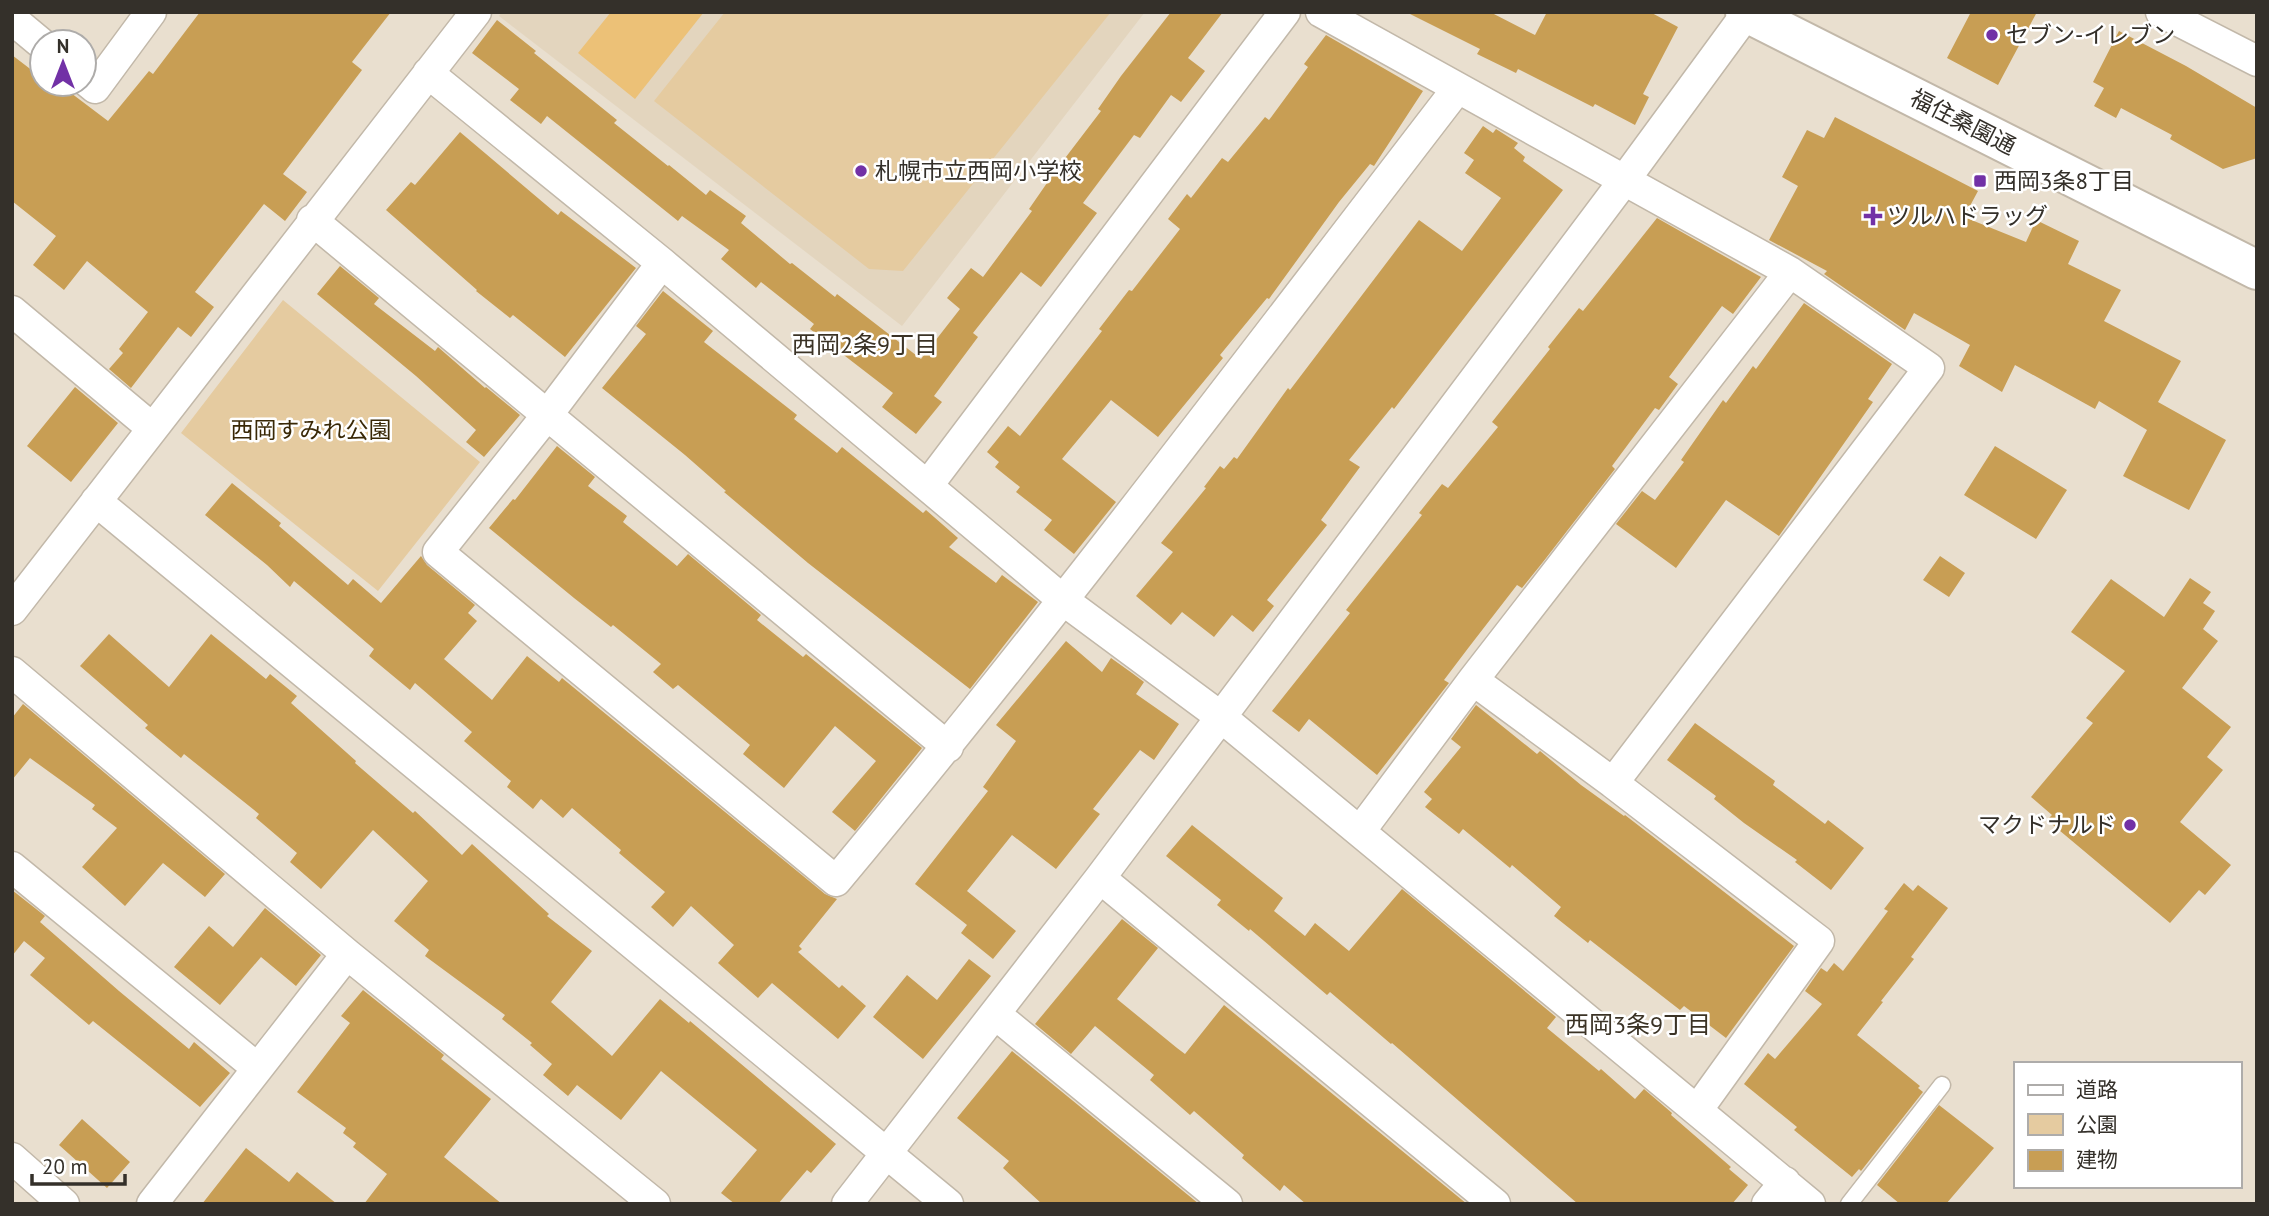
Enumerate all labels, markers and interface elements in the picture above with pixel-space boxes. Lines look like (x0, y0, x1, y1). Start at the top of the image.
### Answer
place label: セブン-イレブン (2006, 20, 2175, 49)
marker: セブン-イレブン (1984, 27, 2000, 43)
north arrow (28, 28, 98, 98)
text: N (57, 34, 69, 58)
street label: 福住桑園通 (1905, 83, 2021, 161)
place label: 札幌市立西岡小学校 (875, 156, 1082, 185)
marker: 札幌市立西岡小学校 (853, 163, 869, 179)
place label: 西岡3条8丁目 (1994, 166, 2134, 195)
marker: 西岡3条8丁目 (1972, 173, 1988, 189)
place label: ツルハドラッグ (1887, 201, 2048, 230)
marker: ツルハドラッグ (1865, 208, 1881, 224)
district label: 西岡2条9丁目 (792, 329, 938, 360)
park label: 西岡すみれ公園 (231, 415, 392, 444)
place label: マクドナルド (1978, 810, 2116, 839)
marker: マクドナルド (2122, 817, 2138, 833)
district label: 西岡3条9丁目 (1565, 1009, 1711, 1040)
legend (2014, 1062, 2241, 1188)
text: 道路 (2076, 1076, 2118, 1103)
text: 公園 (2076, 1111, 2118, 1138)
scale bar (32, 1142, 124, 1186)
text: 建物 (2076, 1146, 2118, 1173)
text: 20 m (42, 1153, 88, 1180)

